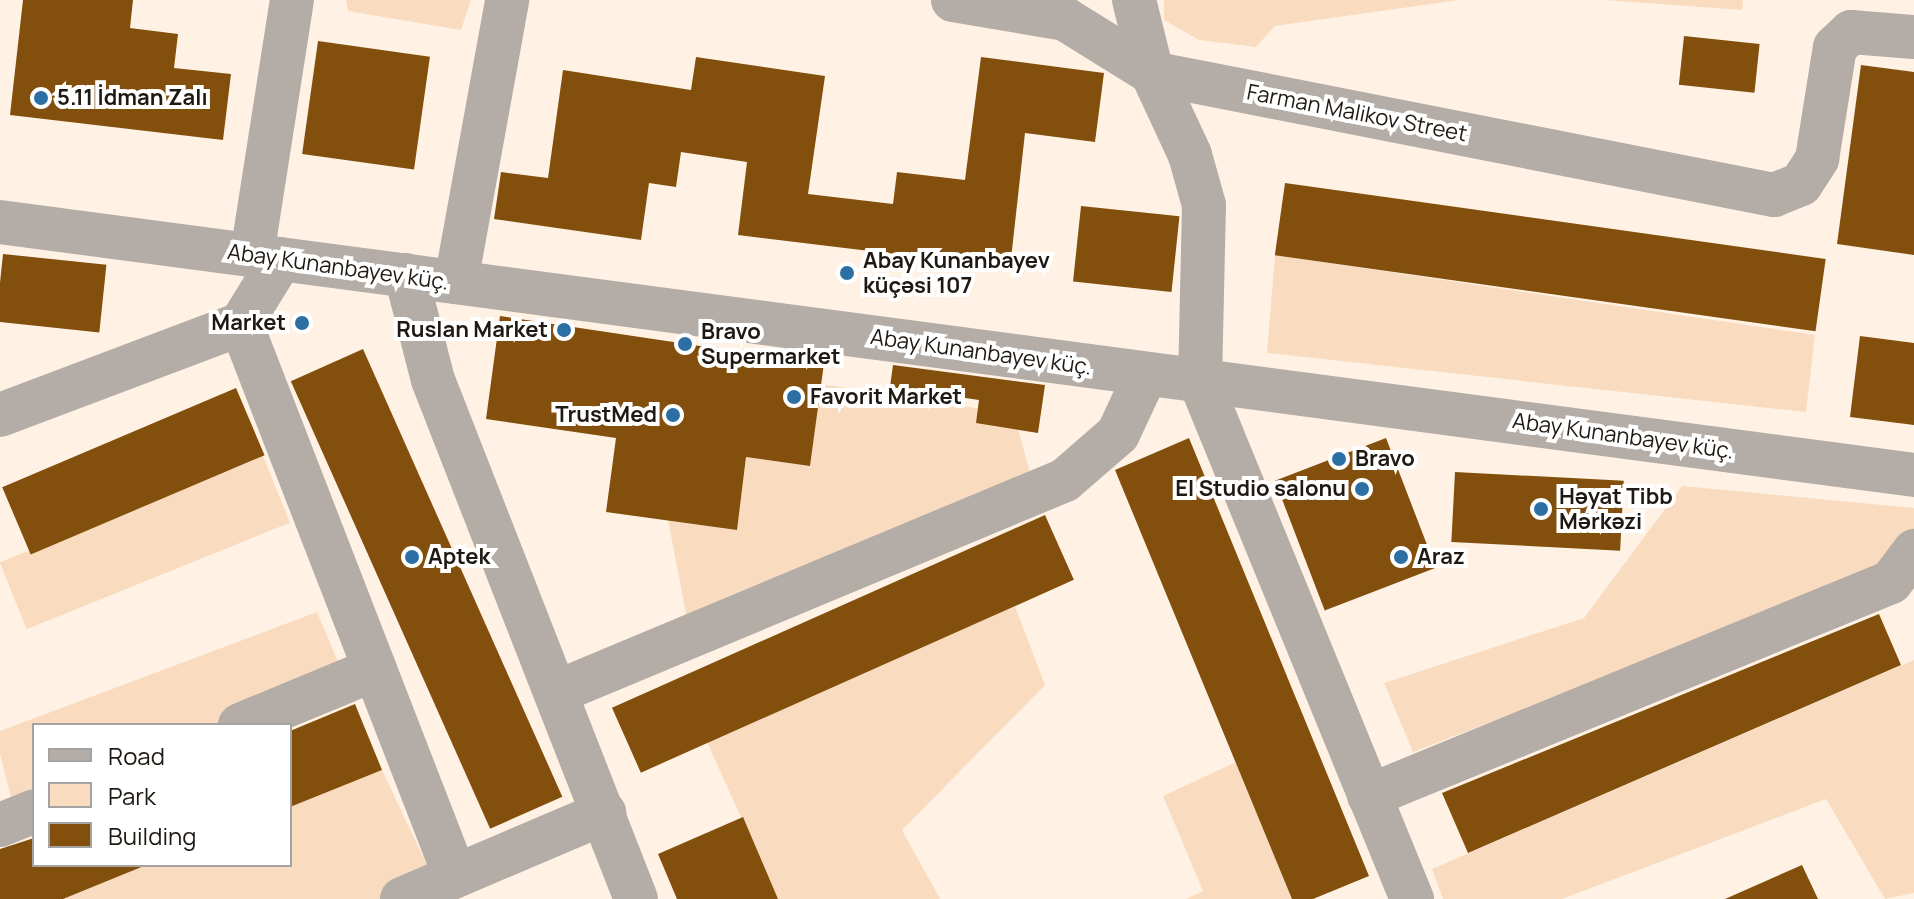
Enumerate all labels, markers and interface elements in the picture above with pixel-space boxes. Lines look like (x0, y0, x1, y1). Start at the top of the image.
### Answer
street label: Farman Malikov Street (1245, 79, 1469, 147)
place label: 5.11 İdman Zalı (57, 85, 208, 111)
marker: 5.11 İdman Zalı (32, 89, 50, 107)
street label: Abay Kunanbayev küç. (226, 238, 450, 296)
place label: Abay Kunanbayev küçəsi 107 (863, 247, 1050, 298)
marker: Abay Kunanbayev küçəsi 107 (838, 264, 856, 282)
place label: Market (211, 310, 286, 336)
marker: Market (293, 314, 311, 332)
place label: Ruslan Market (396, 317, 548, 343)
place label: Bravo Supermarket (701, 318, 840, 370)
marker: Ruslan Market (555, 321, 573, 339)
street label: Abay Kunanbayev küç. (869, 323, 1093, 381)
marker: Bravo Supermarket (676, 335, 694, 353)
place label: Favorit Market (810, 384, 962, 410)
marker: Favorit Market (785, 388, 803, 406)
place label: TrustMed (555, 402, 657, 428)
marker: TrustMed (664, 406, 682, 424)
street label: Abay Kunanbayev küç. (1511, 407, 1735, 465)
place label: Bravo (1355, 446, 1415, 472)
marker: Bravo (1330, 450, 1348, 468)
place label: El Studio salonu (1175, 476, 1346, 502)
marker: El Studio salonu (1353, 480, 1371, 498)
place label: Həyat Tibb Mərkəzi (1559, 483, 1673, 534)
marker: Həyat Tibb Mərkəzi (1530, 498, 1552, 520)
place label: Aptek (428, 544, 490, 570)
place label: Araz (1417, 544, 1465, 570)
marker: Aptek (403, 548, 421, 566)
marker: Araz (1392, 548, 1410, 566)
legend (32, 723, 292, 867)
text: Road (108, 739, 165, 772)
text: Park (108, 779, 156, 812)
text: Building (108, 819, 196, 852)

